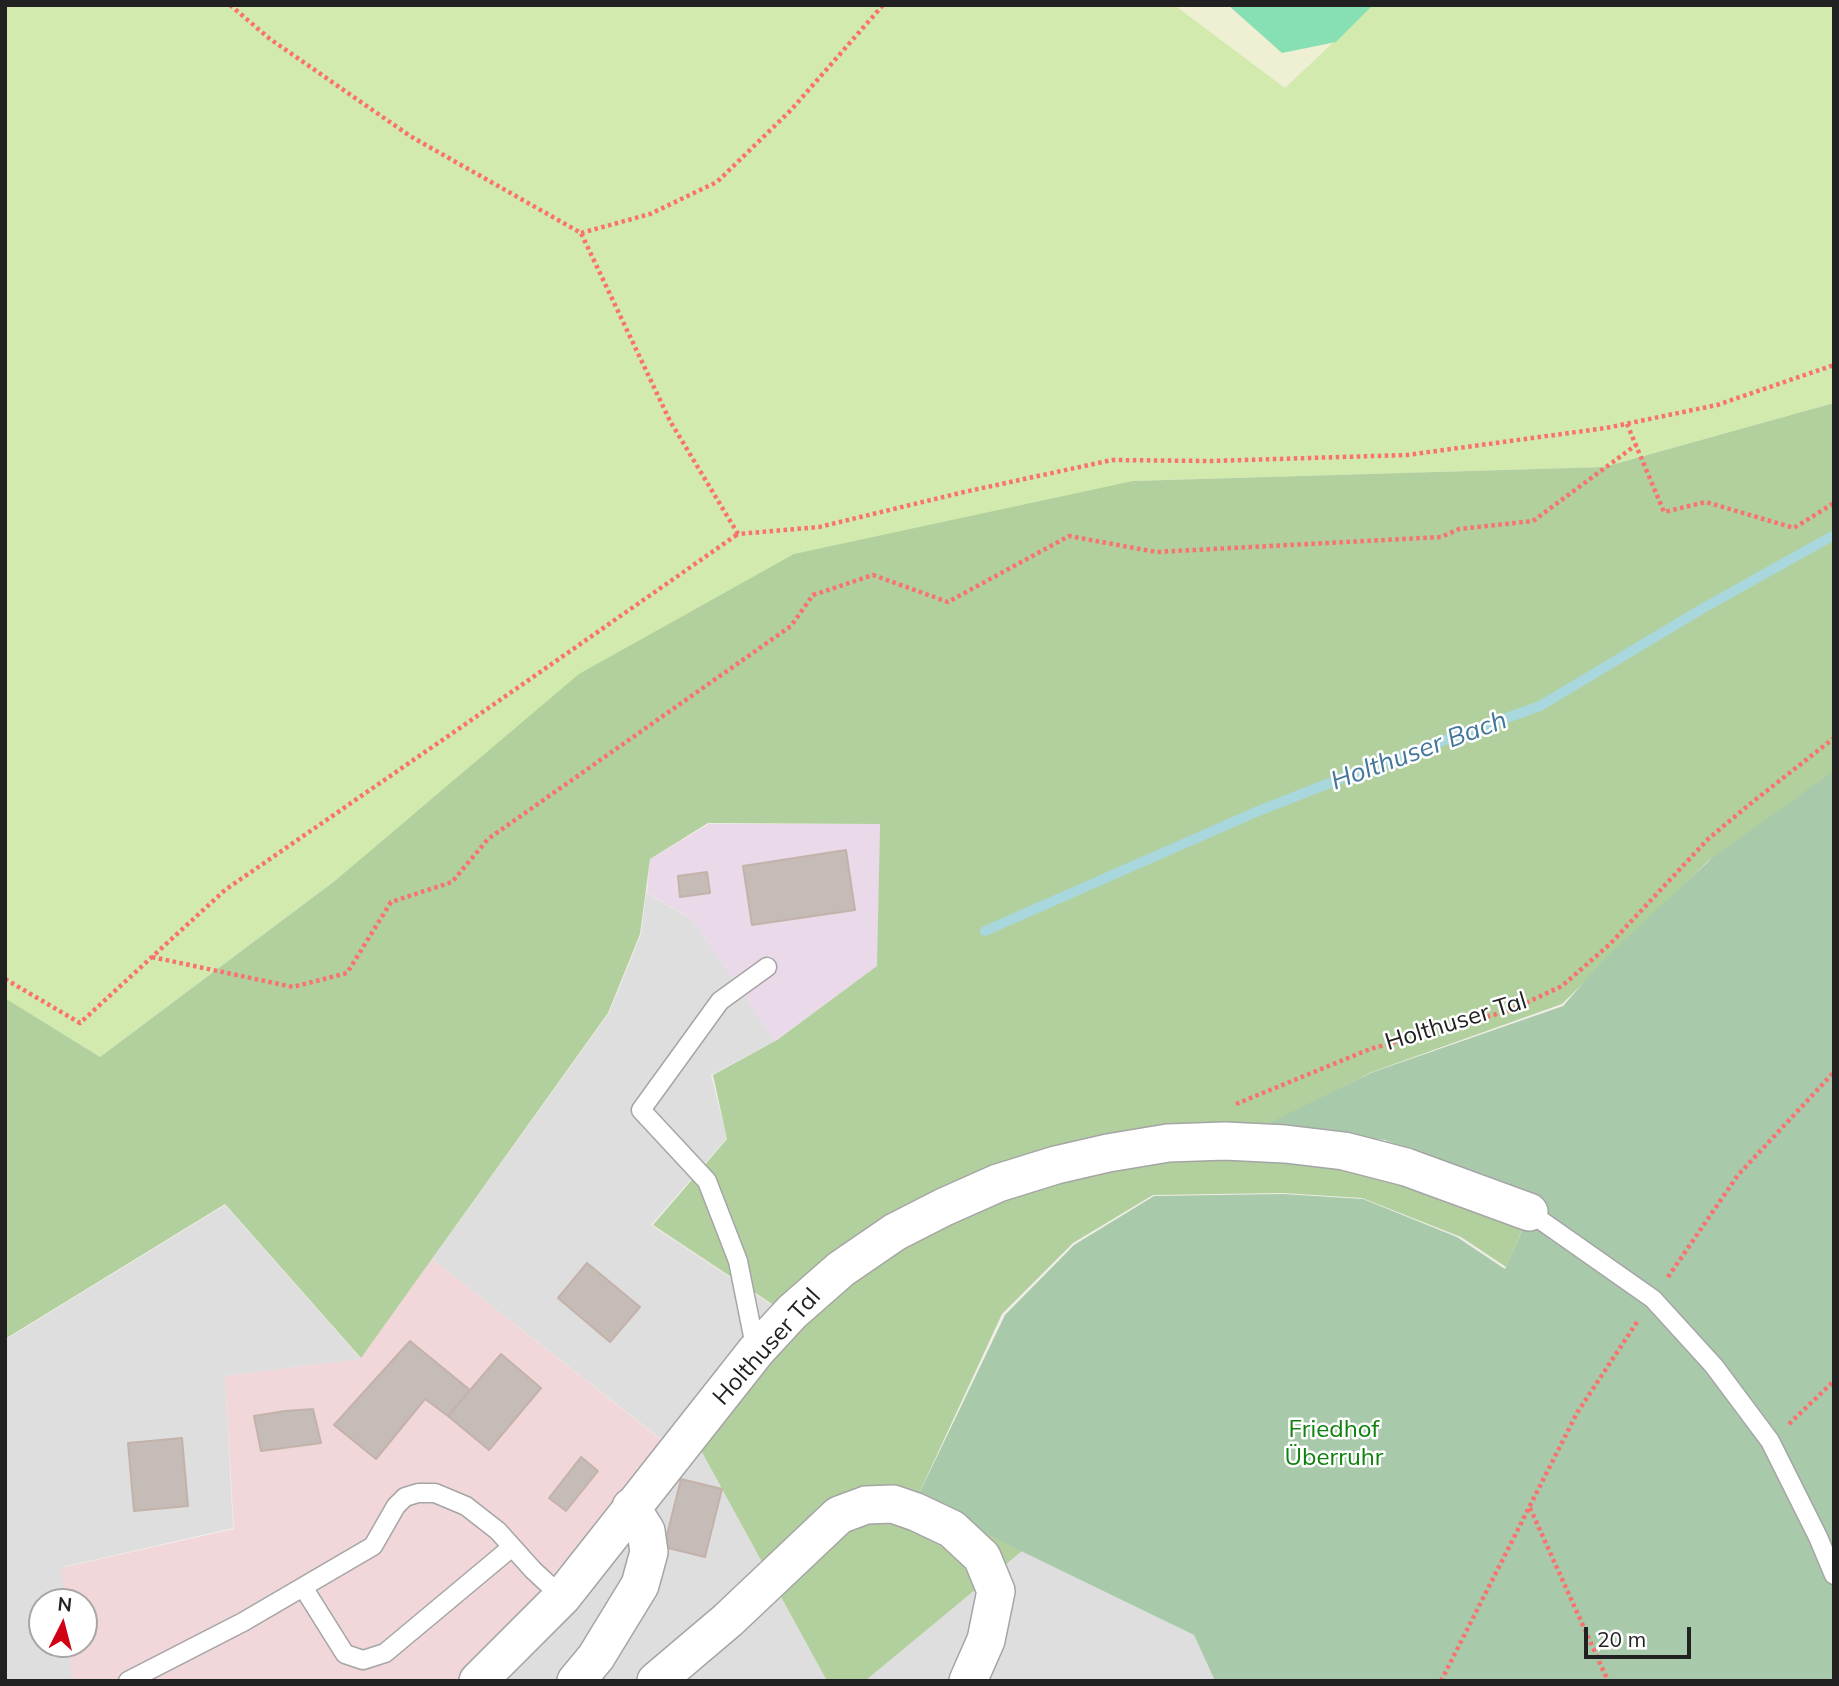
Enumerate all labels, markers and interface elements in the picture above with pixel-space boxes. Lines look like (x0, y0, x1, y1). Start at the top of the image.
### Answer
water label: Holthuser Bach (1327, 705, 1511, 797)
street label: Holthuser Tal (1382, 987, 1530, 1057)
street label: Holthuser Tal (707, 1283, 827, 1411)
park label: Friedhof Überruhr (1284, 1416, 1384, 1472)
north arrow (28, 1588, 98, 1658)
text: N (57, 1591, 73, 1617)
scale bar (1587, 1612, 1694, 1656)
text: 20 m (1597, 1626, 1646, 1652)

